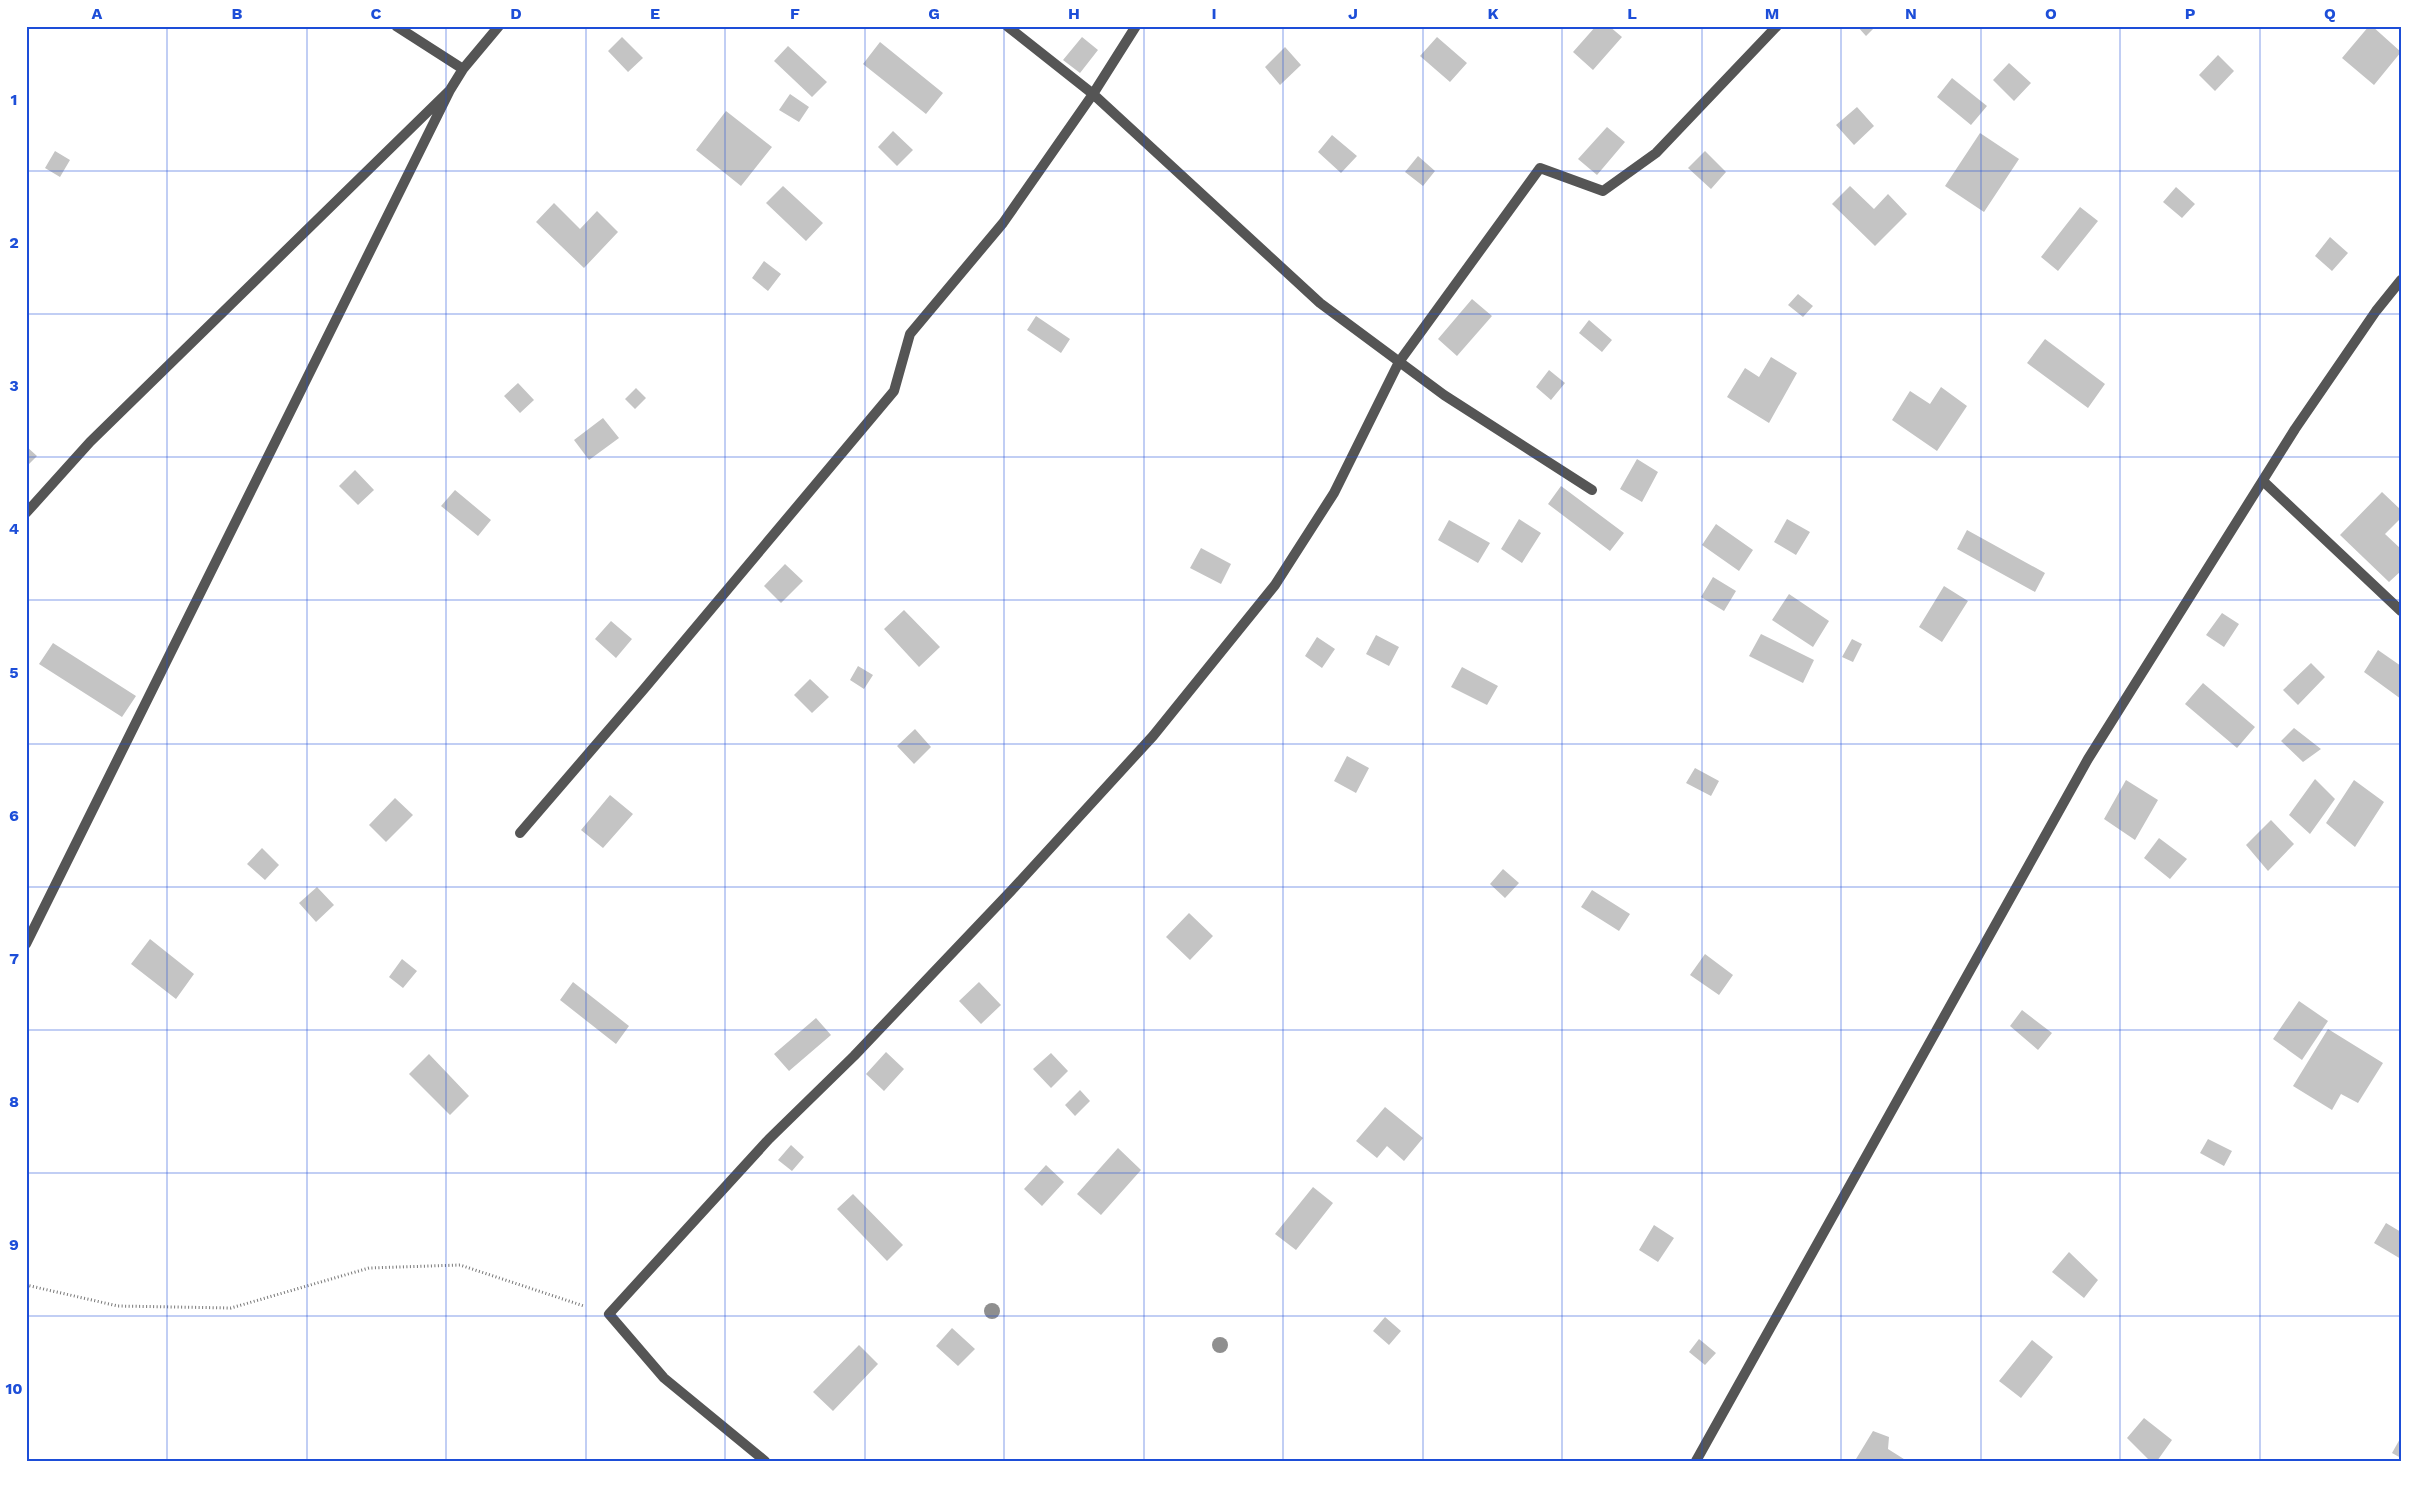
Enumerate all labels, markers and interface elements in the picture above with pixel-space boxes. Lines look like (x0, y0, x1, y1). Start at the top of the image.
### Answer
text: A (92, 4, 103, 23)
text: B (232, 4, 243, 23)
text: C (371, 4, 382, 23)
text: D (510, 4, 522, 23)
text: E (650, 4, 660, 23)
text: F (790, 4, 800, 23)
text: G (928, 4, 940, 23)
text: H (1068, 4, 1080, 23)
text: I (1211, 4, 1217, 23)
text: J (1348, 4, 1358, 23)
text: K (1487, 4, 1499, 23)
text: L (1627, 4, 1637, 23)
text: M (1765, 4, 1779, 23)
text: N (1905, 4, 1917, 23)
text: O (2045, 4, 2057, 23)
text: P (2185, 4, 2196, 23)
text: Q (2324, 4, 2336, 23)
text: 1 (11, 90, 17, 109)
text: 2 (9, 233, 19, 252)
text: 3 (9, 376, 19, 395)
text: 4 (9, 519, 19, 538)
text: 5 (9, 663, 19, 682)
text: 6 (9, 806, 19, 825)
text: 7 (9, 949, 19, 968)
text: 8 (9, 1092, 19, 1111)
text: 9 (9, 1235, 19, 1254)
text: 10 (5, 1379, 23, 1398)

